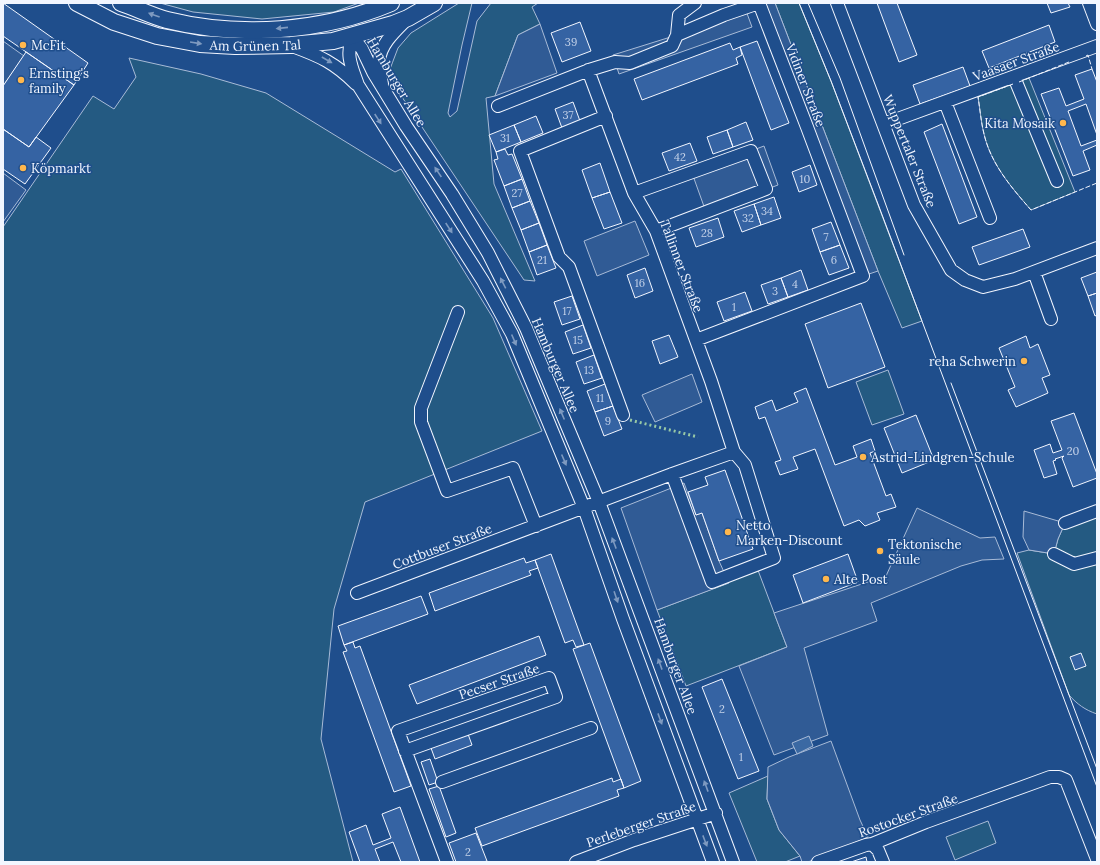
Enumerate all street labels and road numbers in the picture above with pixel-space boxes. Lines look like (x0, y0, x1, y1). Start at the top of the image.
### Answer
street label: Hamburger Allee (363, 34, 430, 130)
street label: Am Grünen Tal (208, 36, 302, 55)
street label: Vaasaer Straße (970, 38, 1062, 85)
street label: Vidiner Straße (781, 40, 829, 129)
street label: Wuppertaler Straße (879, 92, 940, 210)
street label: Tallinner Straße (656, 217, 707, 315)
street label: Hamburger Allee (528, 315, 583, 415)
street label: Cottbuser Straße (390, 520, 494, 573)
street label: Hamburger Allee (650, 615, 701, 717)
street label: Pecser Straße (457, 660, 542, 703)
street label: Rostocker Straße (856, 790, 960, 841)
street label: Perleberger Straße (584, 798, 698, 851)

